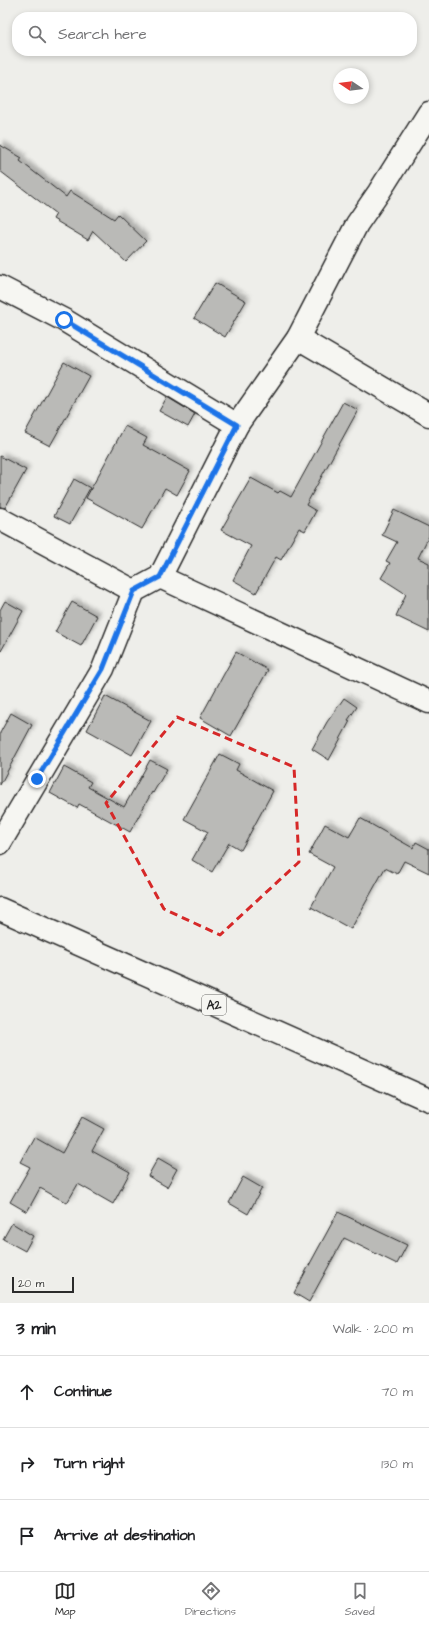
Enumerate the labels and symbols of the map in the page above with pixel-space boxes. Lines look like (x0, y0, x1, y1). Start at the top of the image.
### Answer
north arrow (333, 68, 369, 104)
route start (55, 311, 73, 329)
route end (28, 770, 46, 788)
road number: A2 (202, 995, 226, 1015)
scale bar (12, 1275, 74, 1294)

